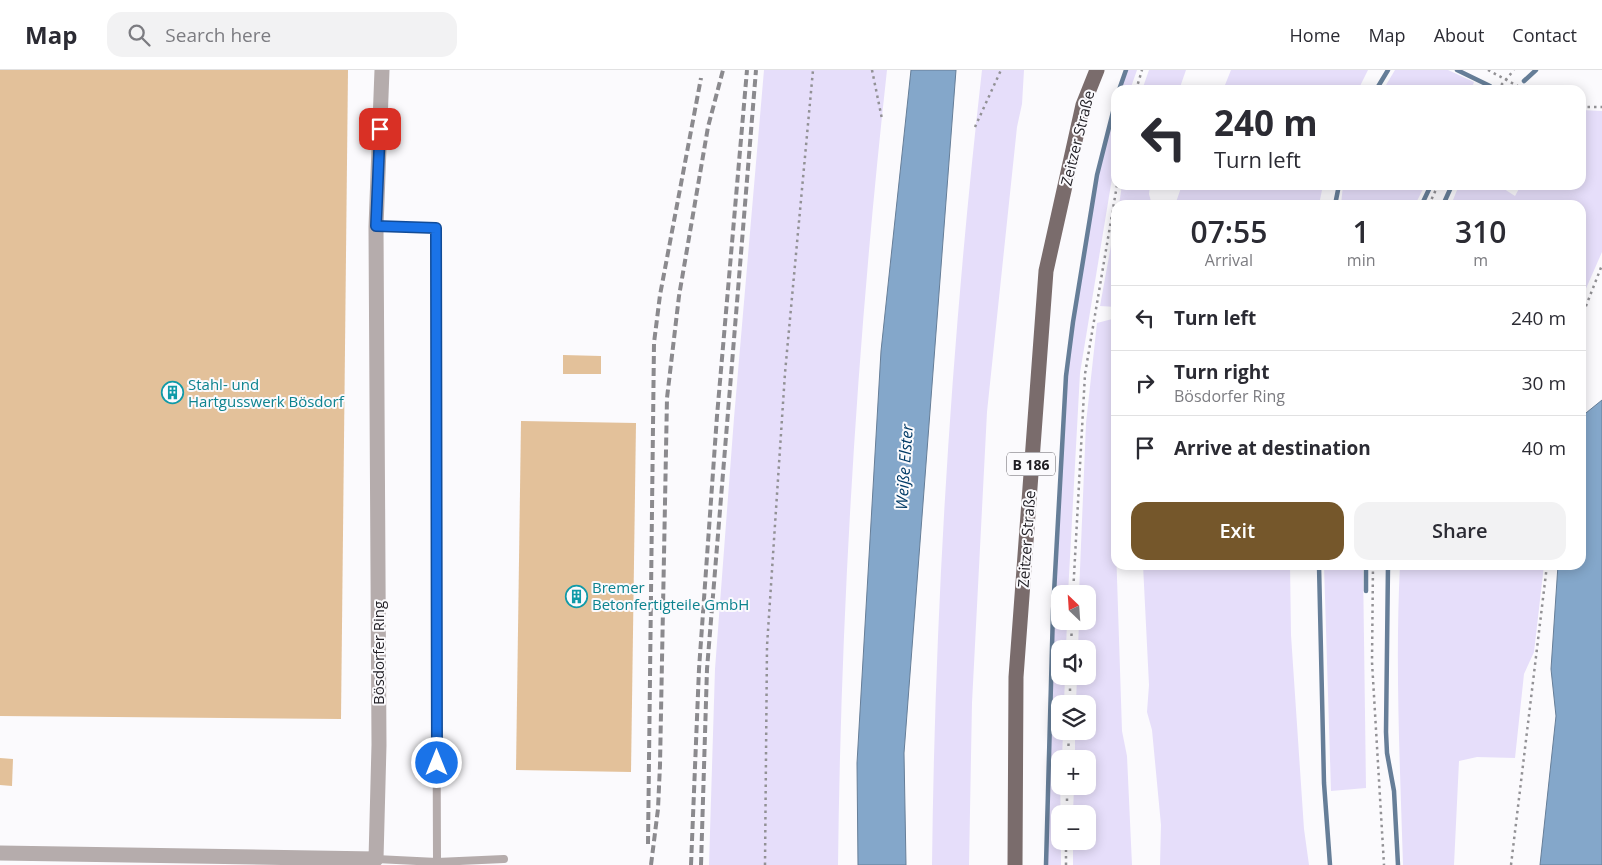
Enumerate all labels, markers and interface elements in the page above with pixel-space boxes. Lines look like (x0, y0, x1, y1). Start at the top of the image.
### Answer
search box (107, 12, 457, 57)
text: Map (25, 18, 77, 51)
icon: search (125, 21, 153, 49)
text: Search here (165, 22, 271, 48)
text: Home (1290, 23, 1340, 47)
text: Map (1368, 23, 1406, 47)
text: About (1434, 23, 1484, 47)
text: Contact (1512, 23, 1577, 47)
street label: Zeitzer Straße (1056, 88, 1098, 188)
text: 240 m (1214, 99, 1318, 146)
icon: left (1131, 105, 1196, 170)
pin (359, 108, 401, 150)
icon: arrive (366, 115, 394, 143)
text: Turn left (1214, 144, 1301, 174)
text: 07:55 (1191, 211, 1267, 252)
text: 1 (1353, 211, 1370, 252)
text: 310 (1455, 211, 1506, 252)
text: Arrival (1205, 249, 1253, 271)
text: min (1347, 249, 1376, 271)
text: m (1473, 249, 1488, 271)
icon: left (1131, 304, 1159, 332)
text: Turn left (1174, 305, 1256, 331)
text: 240 m (1511, 305, 1566, 331)
text: Turn right (1174, 359, 1269, 385)
icon: right (1131, 369, 1159, 397)
text: 30 m (1522, 370, 1566, 396)
place label: Stahl- und Hartgusswerk Bösdorf (188, 374, 345, 411)
building icon: Stahl- und Hartgusswerk Bösdorf (160, 381, 184, 405)
text: Bösdorfer Ring (1174, 385, 1285, 407)
water label: Weiße Elster (890, 423, 918, 511)
icon: arrive (1131, 434, 1159, 462)
text: Arrive at destination (1174, 435, 1371, 461)
text: 40 m (1522, 435, 1566, 461)
road number: B 186 (1007, 452, 1055, 476)
street label: Zeitzer Straße (1013, 490, 1039, 588)
button: Exit (1131, 502, 1344, 560)
button: Share (1354, 502, 1566, 560)
place label: Bremer Betonfertigteile GmbH (592, 577, 749, 614)
building icon: Bremer Betonfertigteile GmbH (564, 584, 588, 608)
north arrow (1051, 585, 1096, 630)
map controls (1051, 585, 1096, 850)
street label: Bösdorfer Ring (368, 601, 388, 705)
button: sound (1051, 640, 1096, 685)
button: layers (1051, 695, 1096, 740)
position arrow (410, 736, 462, 788)
button: + (1051, 750, 1096, 795)
button: − (1051, 805, 1096, 850)

